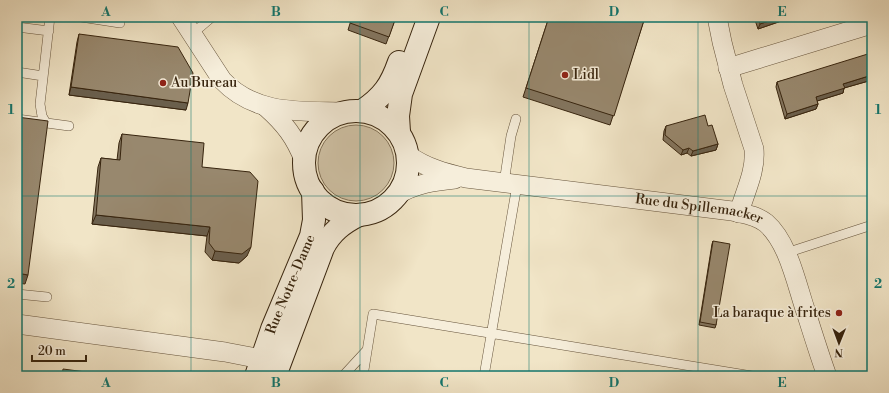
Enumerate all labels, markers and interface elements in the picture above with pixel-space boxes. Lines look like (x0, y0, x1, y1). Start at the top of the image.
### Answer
text: A (100, 4, 111, 20)
text: B (271, 4, 281, 20)
text: C (439, 4, 449, 20)
text: D (609, 4, 619, 20)
text: E (777, 4, 787, 20)
place label: Lidl (573, 66, 599, 84)
marker: Lidl (560, 70, 570, 80)
place label: Au Bureau (170, 74, 237, 92)
marker: Au Bureau (158, 78, 168, 88)
text: 1 (8, 102, 15, 118)
text: 1 (875, 102, 882, 118)
street label: Rue du Spillemacker (634, 190, 766, 228)
street label: Rue Notre-Dame (262, 232, 320, 337)
text: 2 (7, 276, 15, 292)
text: 2 (874, 276, 882, 292)
place label: La baraque à frites (713, 304, 831, 322)
marker: La baraque à frites (834, 308, 844, 318)
north arrow (819, 323, 859, 363)
scale bar (32, 337, 86, 363)
text: 20 m (38, 344, 66, 359)
text: N (834, 345, 843, 359)
text: A (100, 375, 111, 391)
text: B (271, 375, 281, 391)
text: C (439, 375, 449, 391)
text: D (609, 375, 619, 391)
text: E (777, 375, 787, 391)

